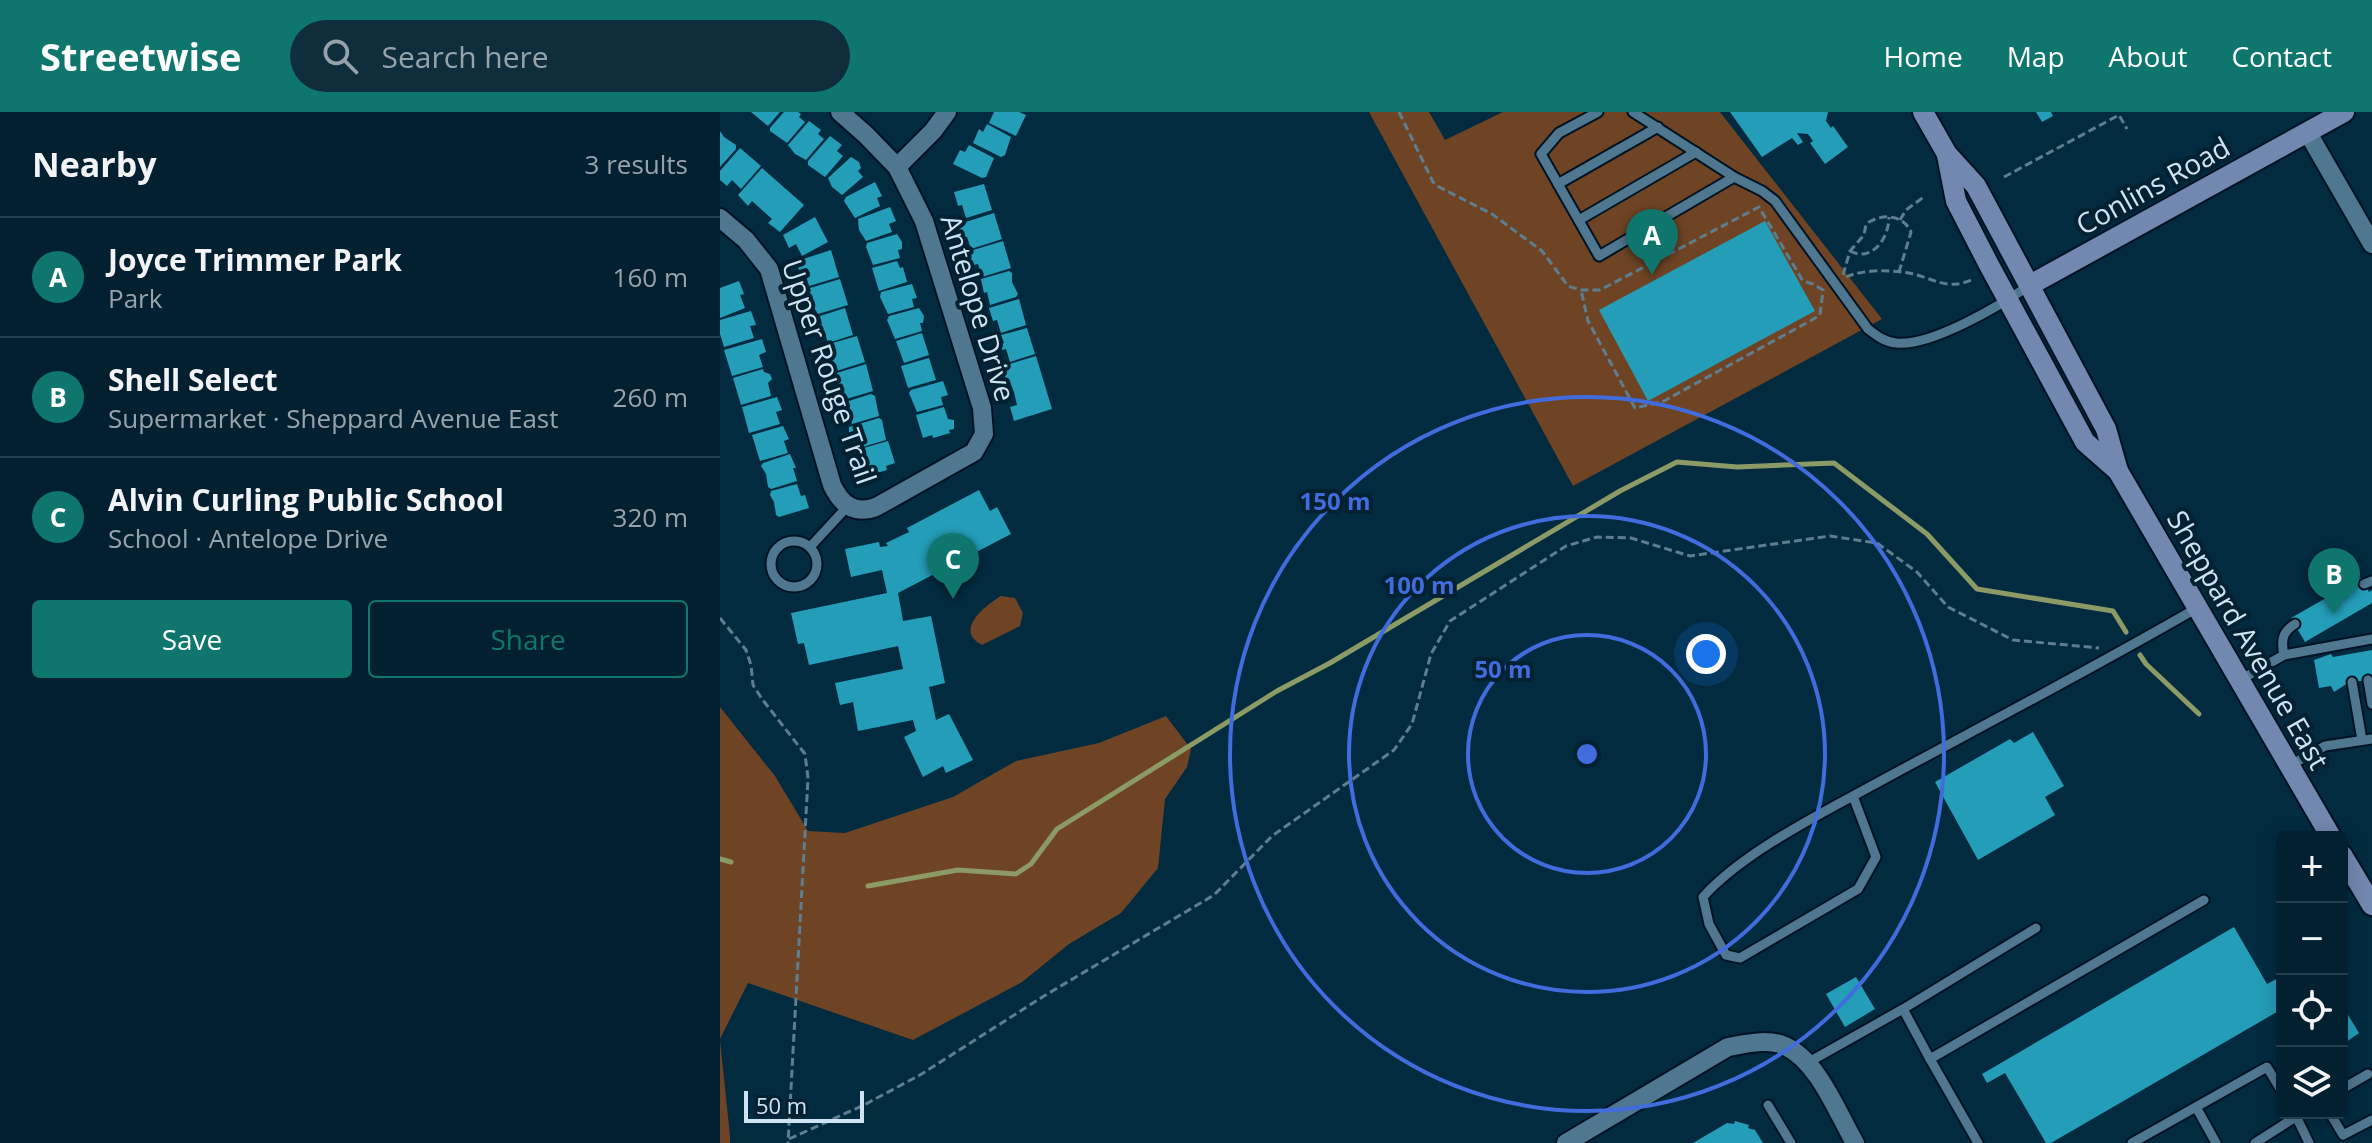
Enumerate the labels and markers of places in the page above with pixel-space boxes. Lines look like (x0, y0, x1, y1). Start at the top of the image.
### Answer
pin: A (1626, 209, 1678, 275)
pin: C (927, 533, 979, 599)
pin: B (2308, 548, 2360, 614)
centre of rings (1573, 740, 1601, 768)

